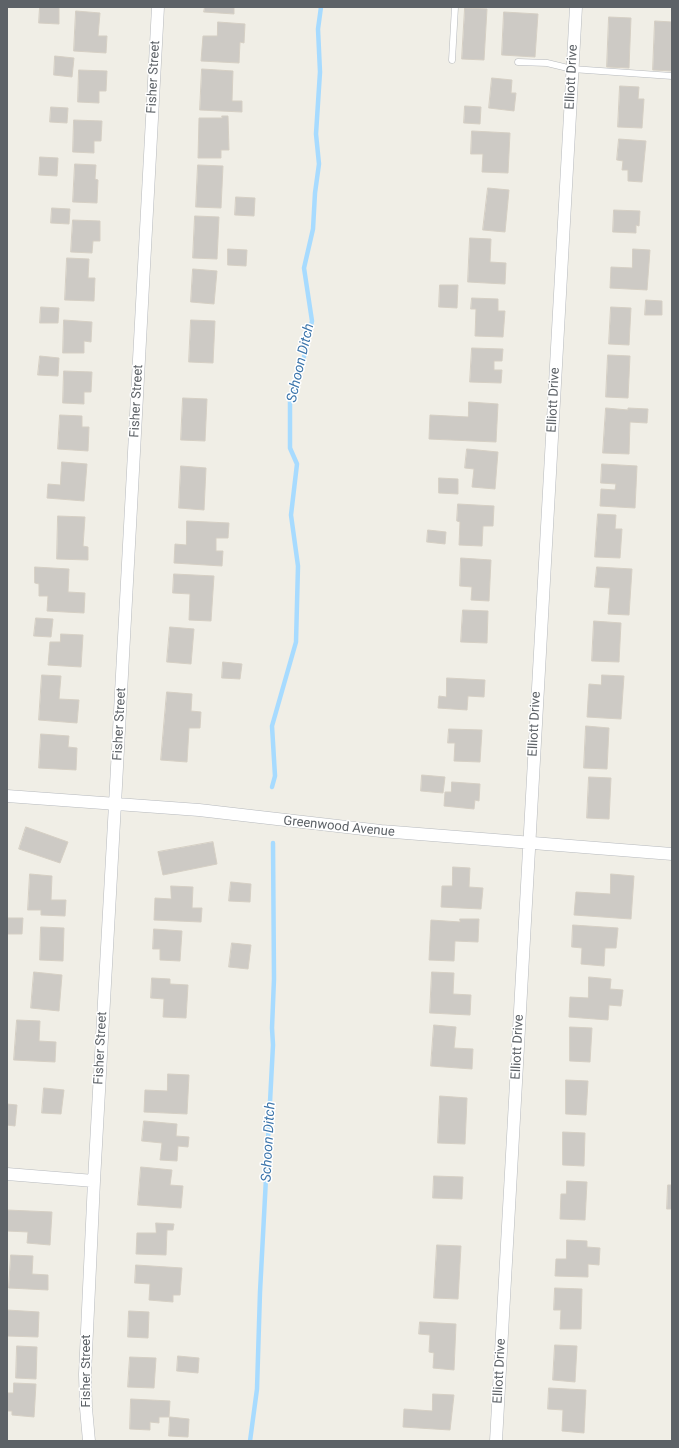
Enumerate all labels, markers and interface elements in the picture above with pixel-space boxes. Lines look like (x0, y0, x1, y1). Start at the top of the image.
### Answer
street label: Fisher Street (144, 40, 164, 114)
street label: Elliott Drive (563, 44, 581, 110)
water label: Schoon Ditch (284, 322, 318, 404)
street label: Fisher Street (127, 364, 147, 438)
street label: Elliott Drive (545, 367, 563, 433)
street label: Fisher Street (110, 687, 130, 761)
street label: Elliott Drive (526, 691, 544, 757)
street label: Greenwood Avenue (283, 813, 395, 841)
street label: Fisher Street (91, 1011, 111, 1085)
street label: Elliott Drive (509, 1014, 527, 1080)
water label: Schoon Ditch (259, 1101, 279, 1183)
street label: Fisher Street (79, 1334, 95, 1408)
street label: Elliott Drive (491, 1338, 509, 1404)

